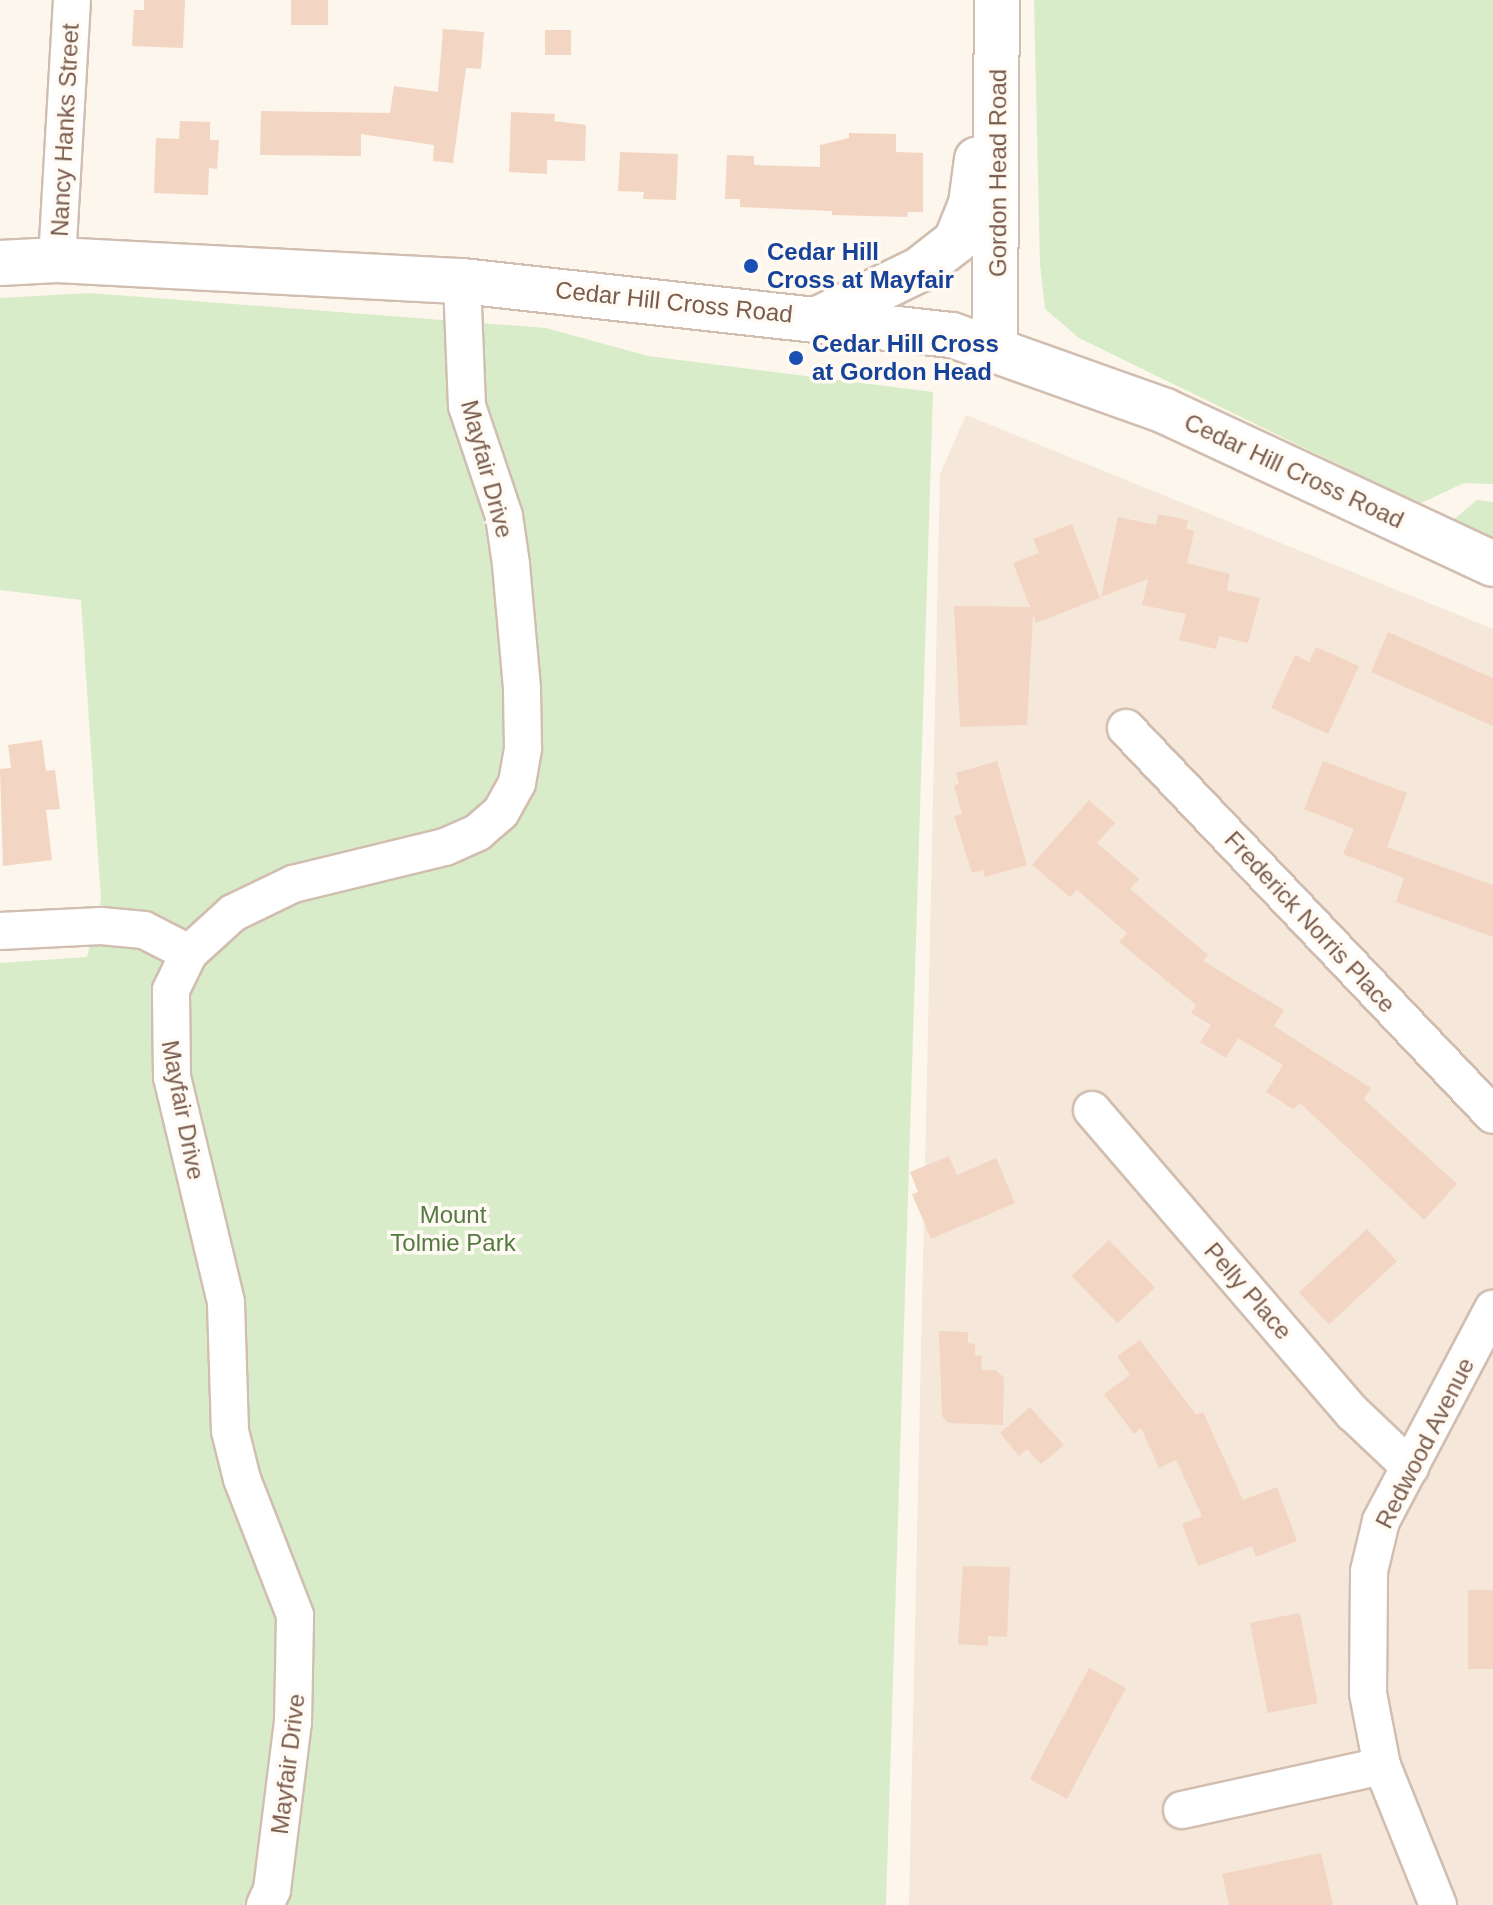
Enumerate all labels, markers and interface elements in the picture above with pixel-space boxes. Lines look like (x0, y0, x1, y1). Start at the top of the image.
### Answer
street label: Nancy Hanks Street (45, 23, 85, 237)
street label: Gordon Head Road (984, 69, 1012, 277)
place label: Cedar Hill Cross at Mayfair (767, 238, 954, 294)
marker: Cedar Hill Cross at Mayfair (742, 257, 760, 275)
street label: Cedar Hill Cross Road (554, 275, 794, 329)
place label: Cedar Hill Cross at Gordon Head (812, 330, 999, 386)
marker: Cedar Hill Cross at Gordon Head (787, 349, 805, 367)
street label: Mayfair Drive (455, 397, 519, 541)
street label: Cedar Hill Cross Road (1180, 407, 1408, 535)
street label: Frederick Norris Place (1219, 825, 1401, 1019)
street label: Mayfair Drive (155, 1038, 211, 1182)
park label: Mount Tolmie Park (390, 1201, 516, 1257)
street label: Pelly Place (1198, 1237, 1298, 1345)
street label: Redwood Avenue (1369, 1352, 1481, 1534)
street label: Mayfair Drive (265, 1692, 311, 1836)

